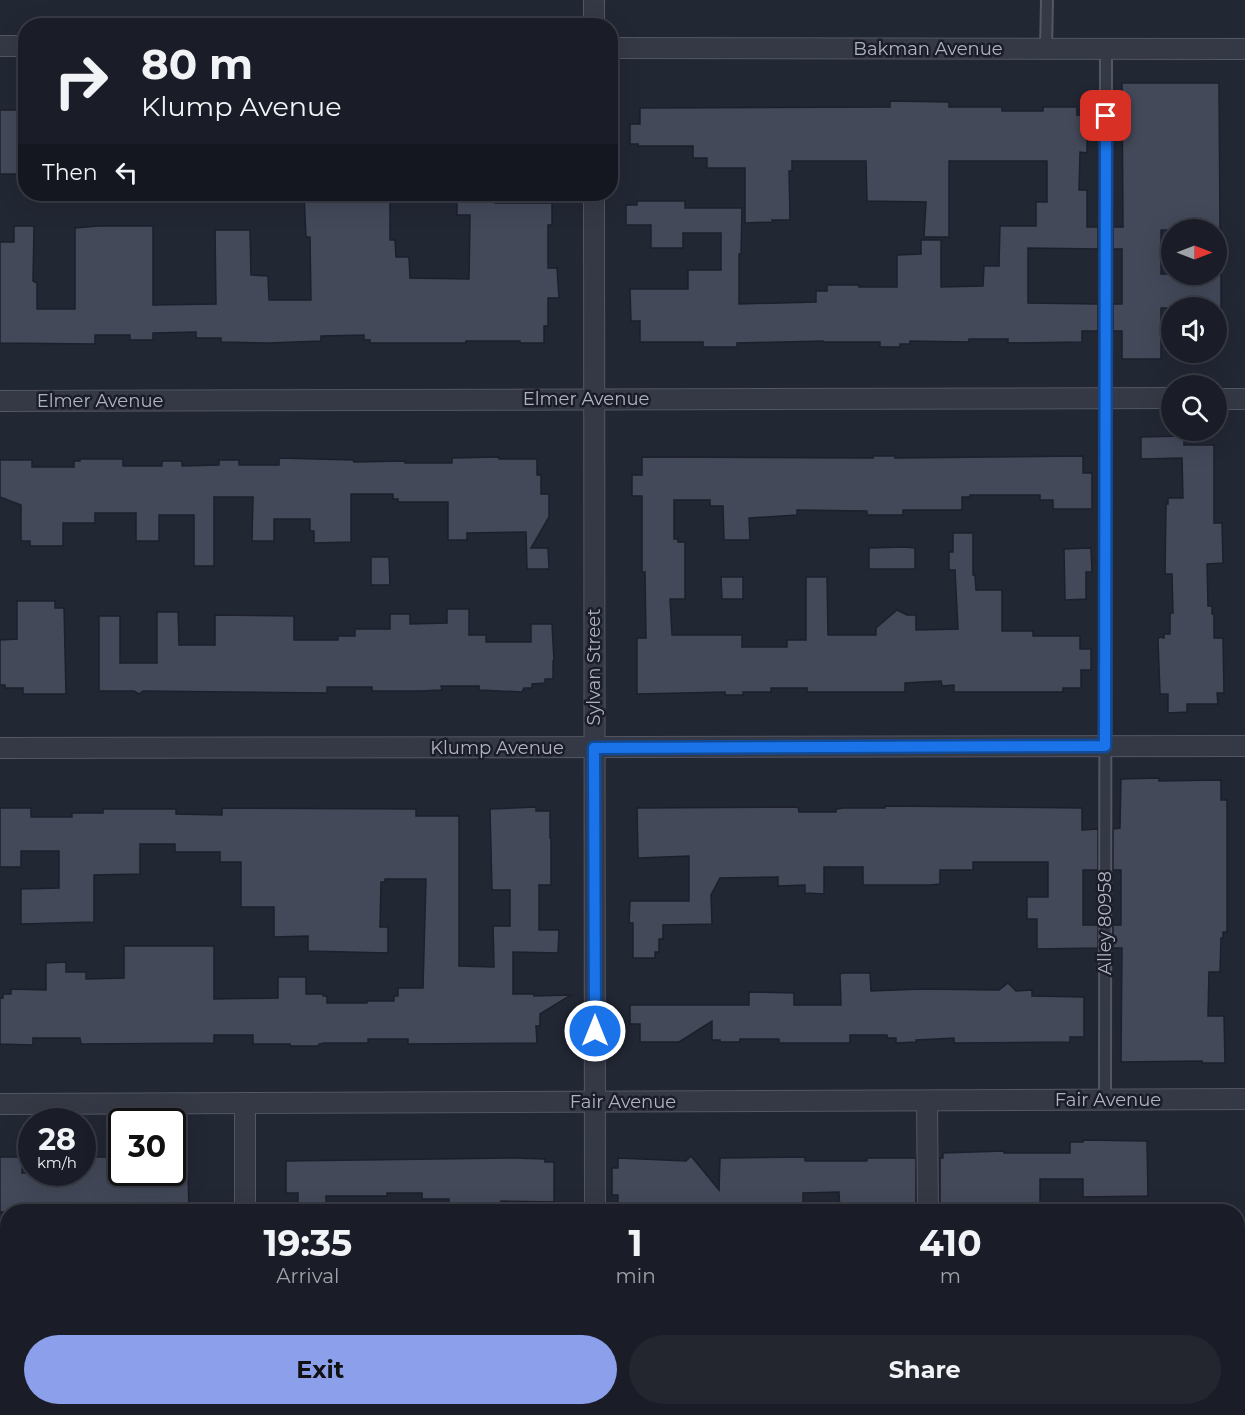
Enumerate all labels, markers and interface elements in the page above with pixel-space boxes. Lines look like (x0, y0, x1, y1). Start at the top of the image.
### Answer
text: 80 m (141, 38, 253, 90)
street label: Bakman Avenue (853, 38, 1003, 60)
icon: right (42, 42, 120, 120)
text: Klump Avenue (141, 90, 342, 123)
pin (1080, 90, 1131, 141)
icon: arrive (1089, 99, 1122, 132)
icon: left (110, 156, 143, 189)
text: Then (42, 159, 98, 186)
north arrow (1161, 219, 1227, 285)
map controls (1161, 219, 1227, 441)
button: sound (1161, 297, 1227, 363)
button: search (1161, 375, 1227, 441)
street label: Elmer Avenue (523, 388, 649, 410)
street label: Elmer Avenue (37, 390, 163, 412)
street label: Sylvan Street (583, 609, 605, 726)
street label: Klump Avenue (430, 737, 564, 759)
street label: Alley 80958 (1094, 871, 1116, 975)
position arrow (563, 999, 627, 1063)
street label: Fair Avenue (1055, 1089, 1161, 1111)
street label: Fair Avenue (570, 1091, 676, 1113)
speed limit sign: 30 (108, 1108, 186, 1186)
text: 28 (38, 1121, 76, 1158)
text: km/h (37, 1153, 77, 1172)
text: 19:35 (263, 1221, 352, 1265)
text: 1 (629, 1221, 643, 1265)
text: 410 (919, 1221, 982, 1265)
text: Arrival (276, 1264, 339, 1288)
text: min (616, 1264, 656, 1288)
text: m (940, 1264, 961, 1288)
button: Exit (24, 1335, 617, 1404)
button: Share (629, 1335, 1221, 1404)

